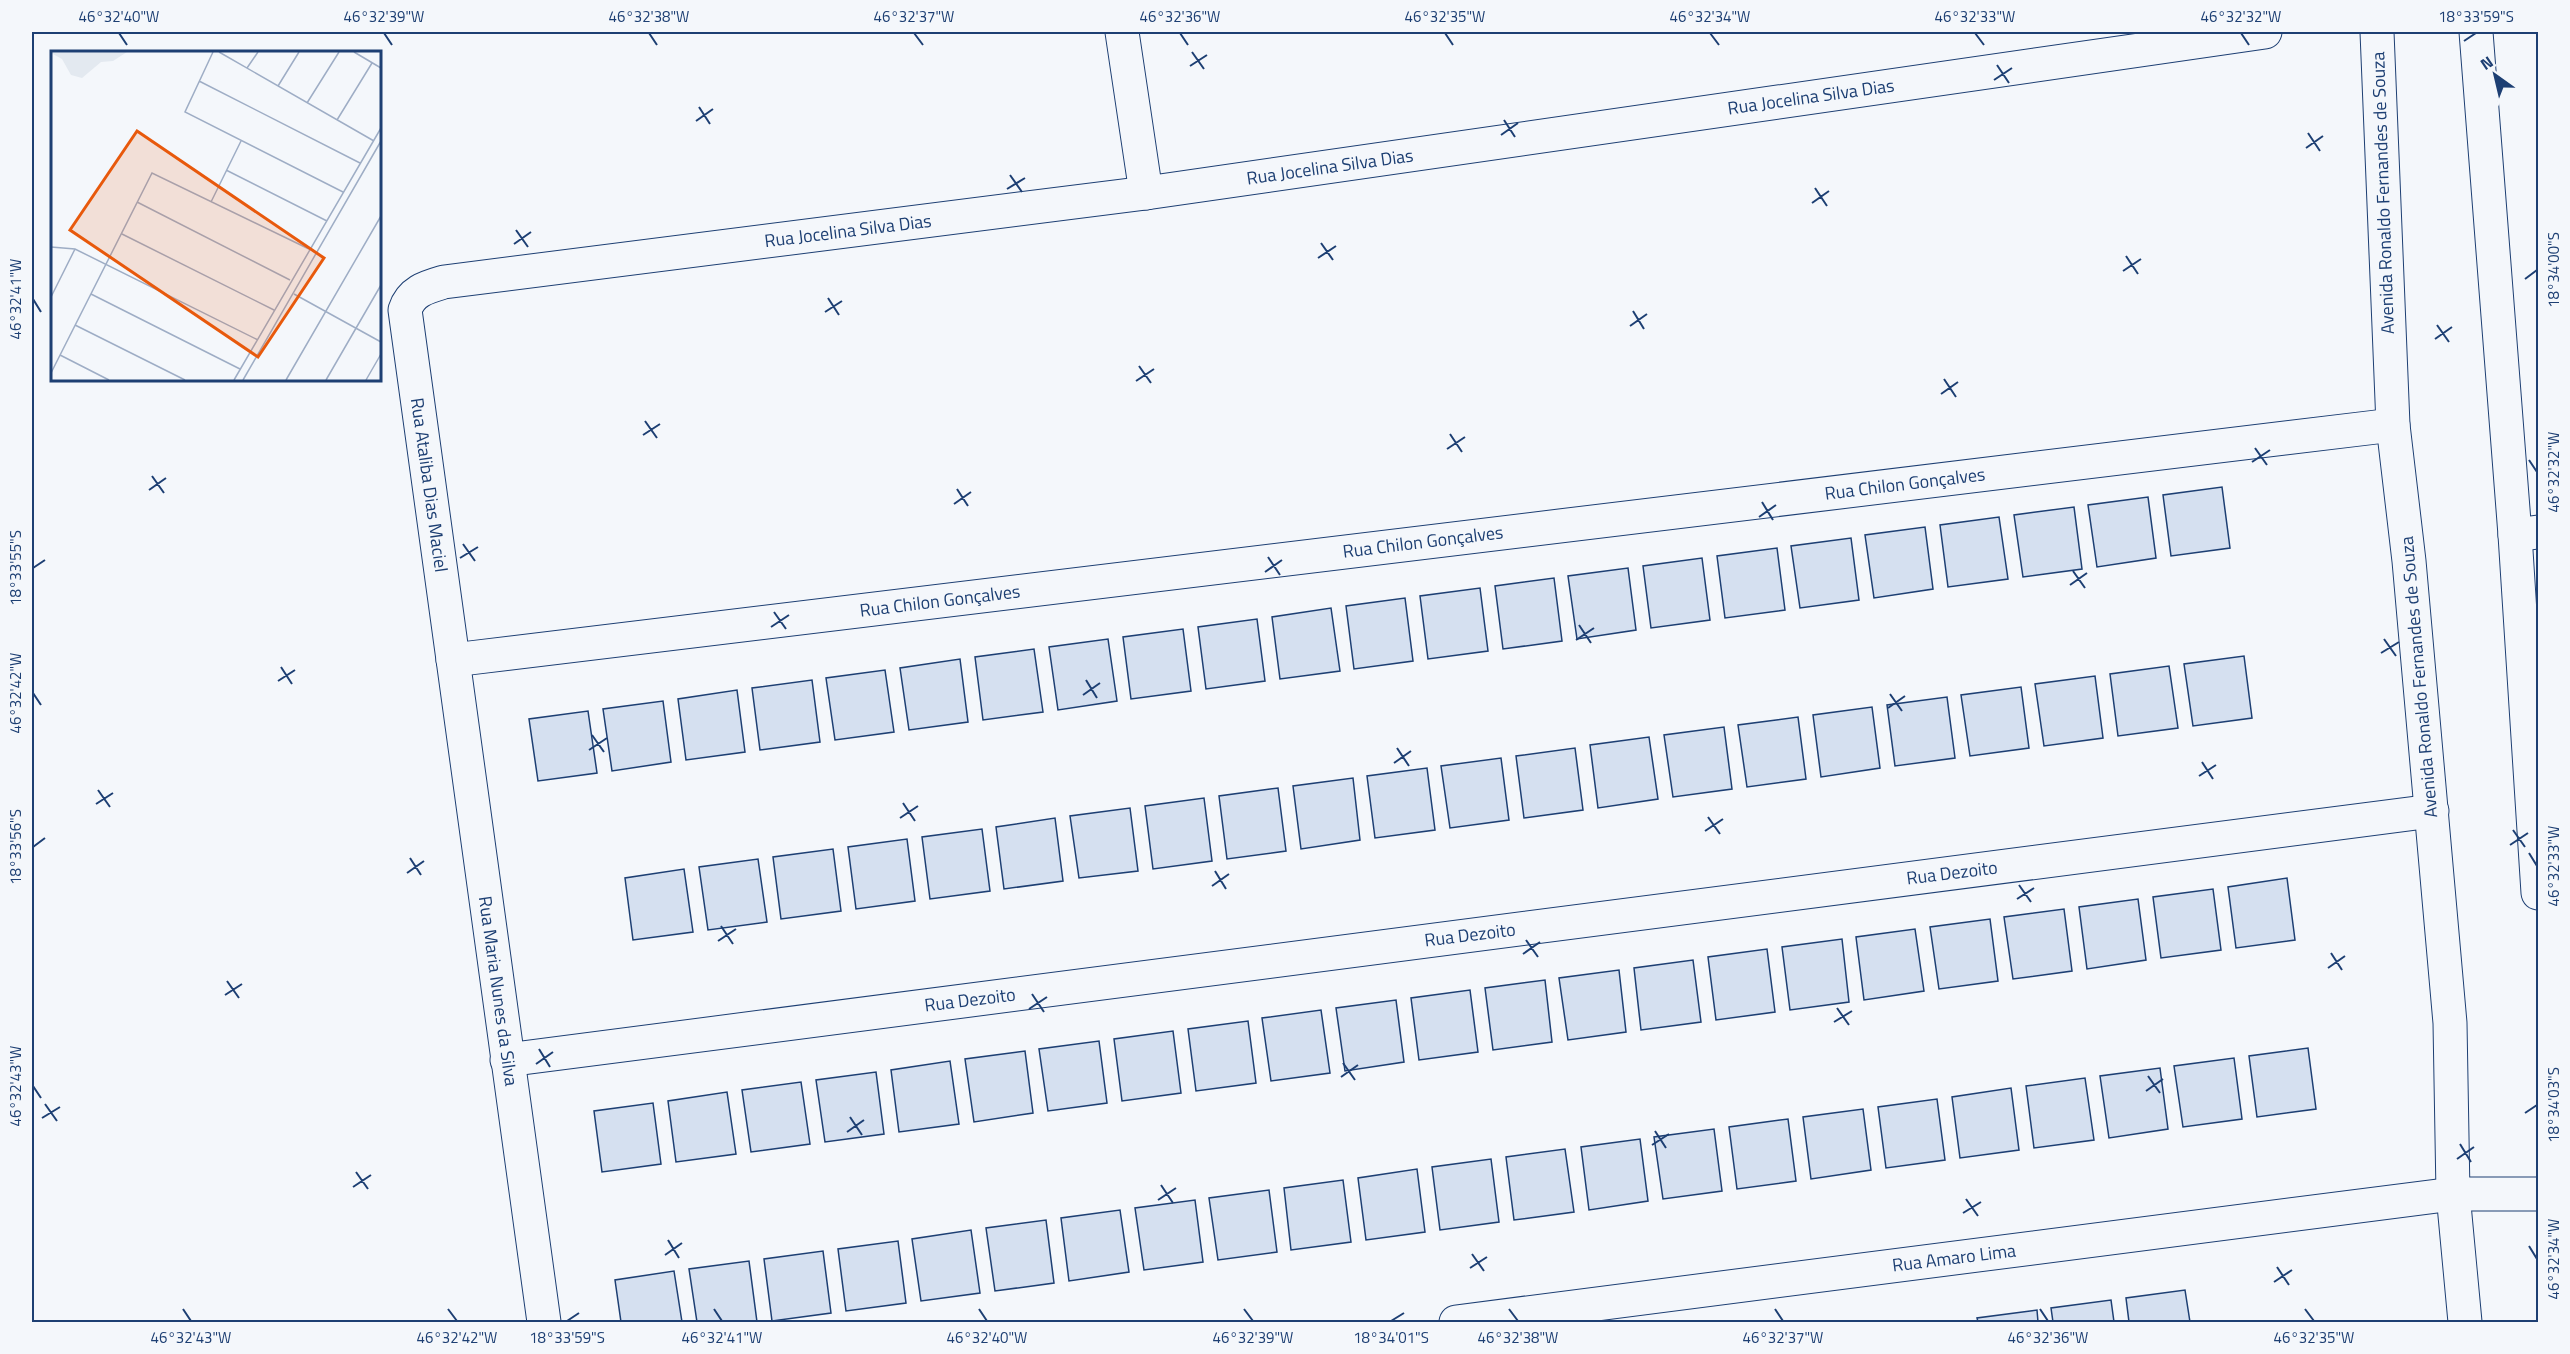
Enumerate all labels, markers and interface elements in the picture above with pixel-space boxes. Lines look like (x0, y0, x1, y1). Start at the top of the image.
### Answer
text: 46°32'40"W (79, 5, 159, 28)
text: 46°32'39"W (344, 5, 424, 28)
text: 46°32'38"W (609, 5, 689, 28)
text: 46°32'37"W (874, 5, 954, 28)
text: 46°32'36"W (1140, 5, 1220, 28)
text: 46°32'35"W (1405, 5, 1485, 28)
text: 46°32'34"W (1670, 5, 1750, 28)
text: 46°32'33"W (1935, 5, 2015, 28)
text: 46°32'32"W (2201, 5, 2281, 28)
text: 18°33'59"S (2438, 5, 2514, 28)
north arrow (2465, 45, 2525, 105)
text: N (2475, 50, 2498, 76)
inset map (51, 51, 381, 381)
street label: Avenida Ronaldo Fernandes de Souza (2364, 51, 2401, 335)
street label: Rua Jocelina Silva Dias (1726, 71, 1896, 122)
street label: Rua Jocelina Silva Dias (1245, 141, 1415, 192)
street label: Rua Jocelina Silva Dias (763, 207, 933, 254)
text: 18°34'00"S (2542, 232, 2565, 308)
text: 46°32'41"W (4, 259, 27, 339)
street label: Rua Ataliba Dias Maciel (404, 396, 455, 574)
text: 46°32'32"W (2542, 432, 2565, 512)
street label: Rua Chilon Gonçalves (1823, 460, 1987, 507)
street label: Rua Chilon Gonçalves (1341, 518, 1505, 565)
text: 18°33'55"S (4, 530, 27, 606)
street label: Avenida Ronaldo Fernandes de Souza (2393, 535, 2444, 819)
street label: Rua Chilon Gonçalves (858, 577, 1022, 624)
text: 46°32'42"W (4, 653, 27, 733)
text: 18°33'56"S (4, 809, 27, 885)
text: 46°32'33"W (2542, 826, 2565, 906)
street label: Rua Dezoito (1905, 854, 1999, 891)
street label: Rua Maria Nunes da Silva (472, 894, 525, 1088)
street label: Rua Dezoito (1423, 916, 1517, 953)
street label: Rua Dezoito (923, 981, 1017, 1018)
text: 46°32'43"W (4, 1046, 27, 1126)
text: 18°34'03"S (2542, 1067, 2565, 1143)
text: 46°32'34"W (2542, 1219, 2565, 1299)
street label: Rua Amaro Lima (1891, 1237, 2017, 1278)
text: 46°32'43"W (151, 1326, 231, 1349)
text: 46°32'42"W (417, 1326, 497, 1349)
text: 18°33'59"S (529, 1326, 605, 1349)
text: 46°32'41"W (682, 1326, 762, 1349)
text: 46°32'40"W (947, 1326, 1027, 1349)
text: 46°32'39"W (1213, 1326, 1293, 1349)
text: 18°34'01"S (1353, 1326, 1429, 1349)
text: 46°32'38"W (1478, 1326, 1558, 1349)
text: 46°32'37"W (1743, 1326, 1823, 1349)
text: 46°32'36"W (2008, 1326, 2088, 1349)
text: 46°32'35"W (2274, 1326, 2354, 1349)

